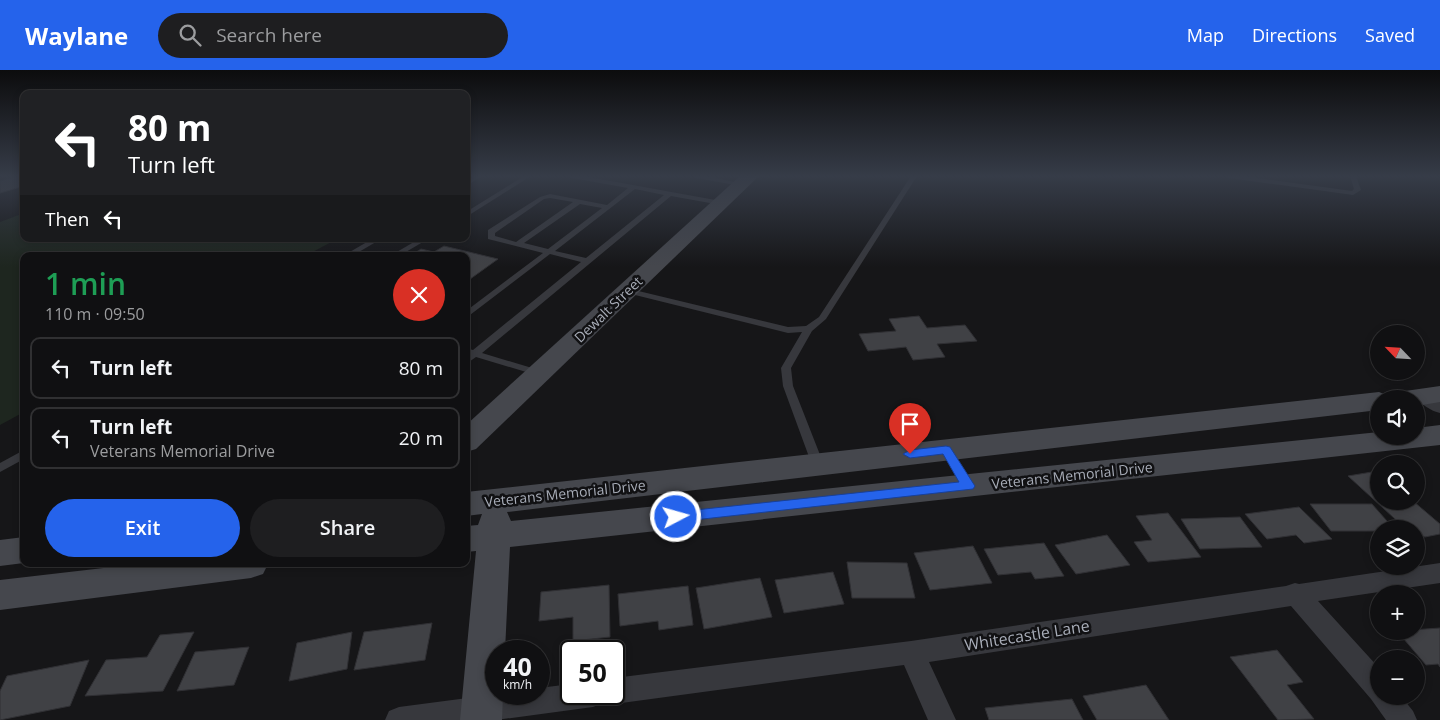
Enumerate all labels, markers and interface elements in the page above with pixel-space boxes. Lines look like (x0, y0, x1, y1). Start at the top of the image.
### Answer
search box (158, 13, 508, 58)
text: Waylane (25, 19, 128, 52)
icon: search (176, 21, 204, 49)
text: Search here (216, 22, 322, 48)
text: Map (1187, 23, 1224, 47)
text: Directions (1252, 23, 1337, 47)
text: Saved (1365, 23, 1415, 47)
text: 80 m (128, 104, 211, 151)
icon: left (45, 110, 110, 175)
text: Turn left (128, 149, 215, 179)
icon: left (99, 205, 127, 233)
text: Then (45, 206, 89, 232)
text: 1 min (45, 263, 126, 304)
button: close (393, 269, 445, 321)
street label: Dewalt Street (570, 272, 646, 346)
text: 110 m · 09:50 (45, 303, 145, 325)
north arrow (1370, 325, 1425, 380)
map controls (1370, 325, 1425, 705)
icon: left (47, 354, 75, 382)
text: Turn left (90, 355, 172, 381)
text: 80 m (399, 355, 443, 381)
button: sound (1370, 390, 1425, 445)
pin (889, 403, 931, 454)
icon: arrive (896, 410, 924, 438)
text: Turn left (90, 414, 172, 440)
icon: left (47, 424, 75, 452)
text: 20 m (399, 425, 443, 451)
text: Veterans Memorial Drive (90, 440, 275, 462)
button: search (1370, 455, 1425, 510)
street label: Veterans Memorial Drive (991, 457, 1154, 493)
street label: Veterans Memorial Drive (484, 475, 647, 511)
position arrow (649, 490, 701, 542)
button: Exit (45, 499, 240, 557)
button: Share (250, 499, 445, 557)
button: layers (1370, 520, 1425, 575)
button: + (1370, 585, 1425, 640)
street label: Whitecastle Lane (963, 614, 1091, 656)
speed limit sign: 50 (560, 640, 625, 705)
text: 40 (503, 649, 532, 683)
button: − (1370, 650, 1425, 705)
text: km/h (503, 676, 532, 693)

